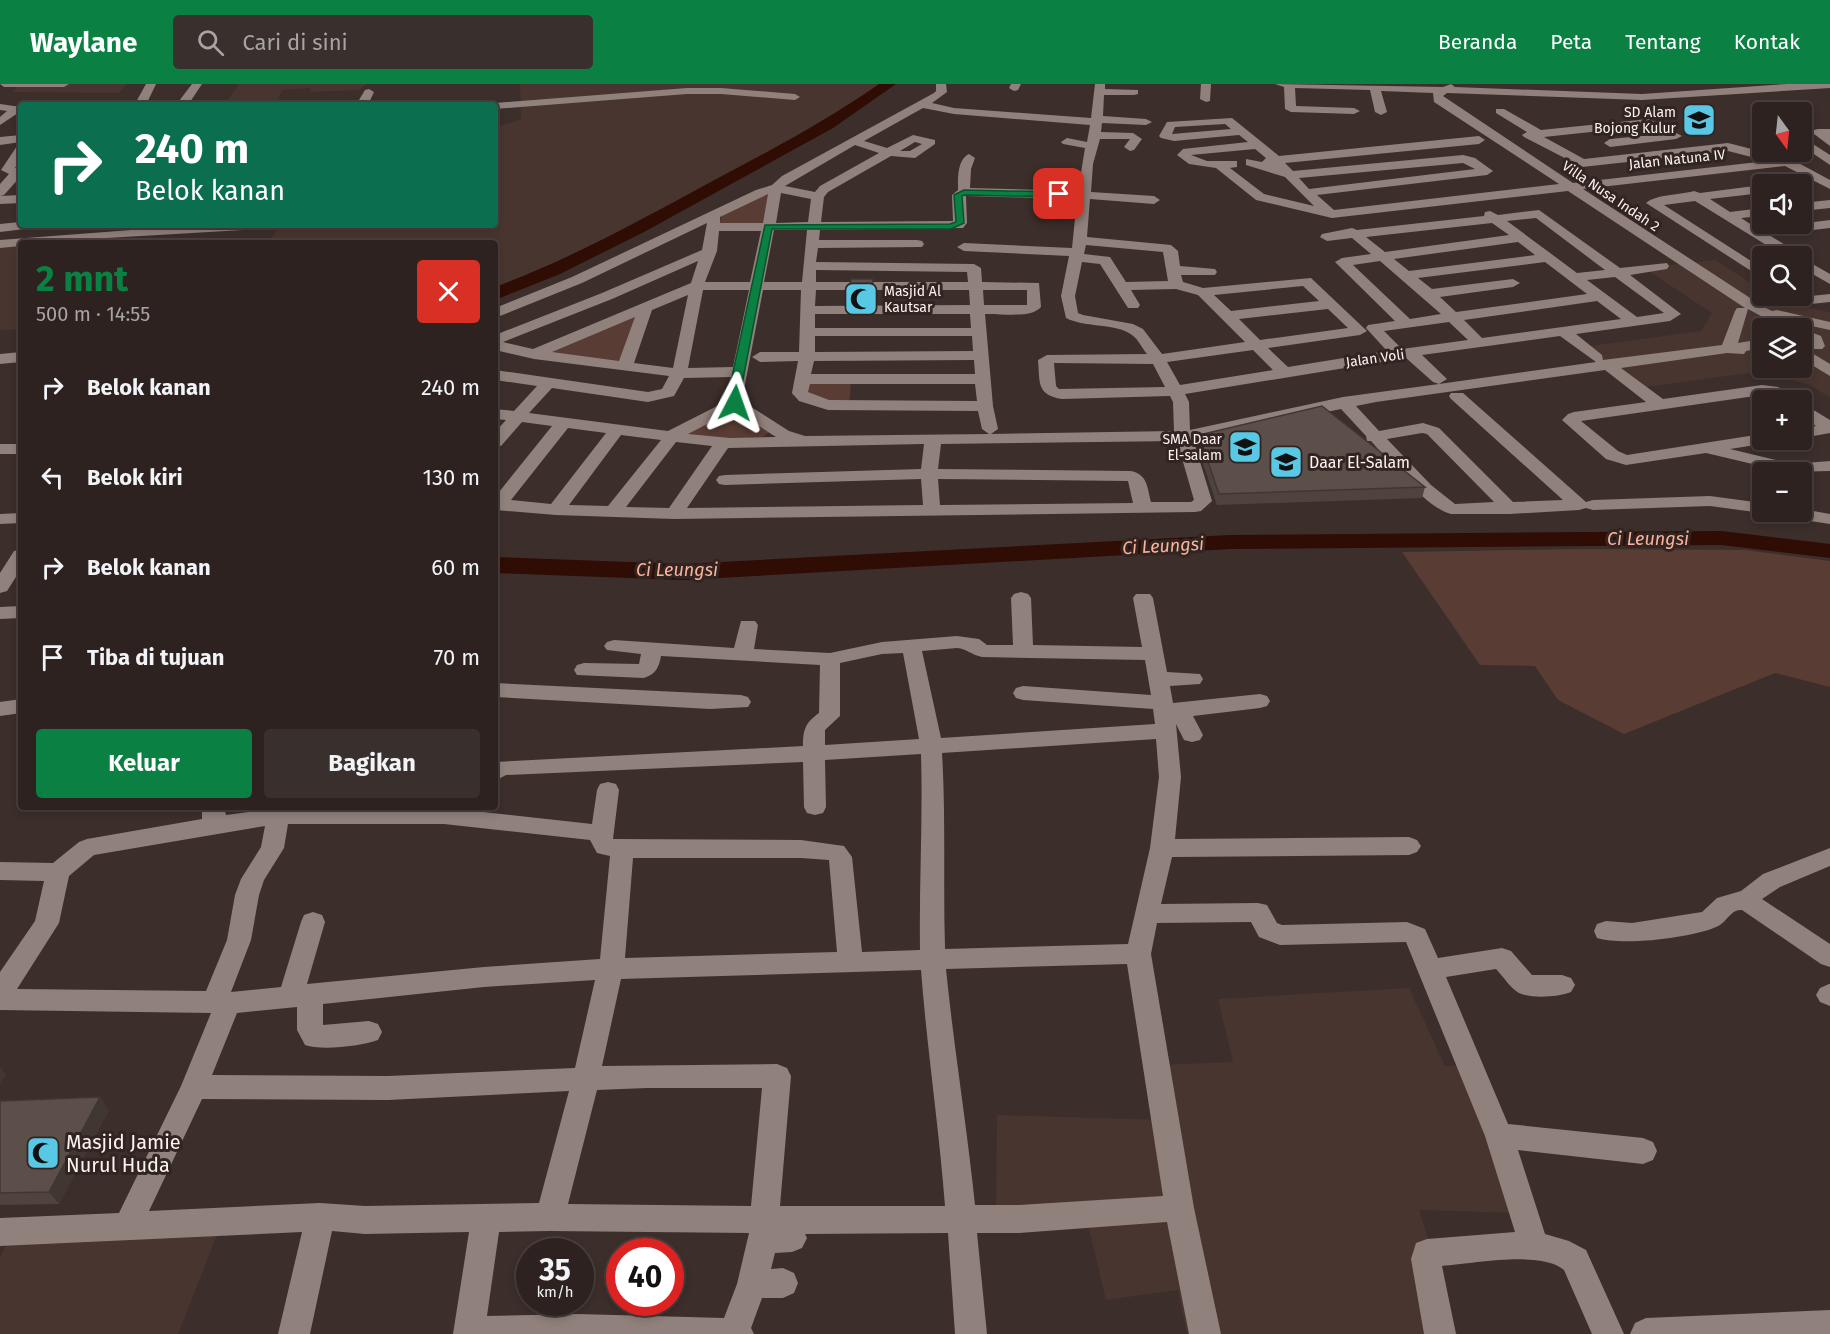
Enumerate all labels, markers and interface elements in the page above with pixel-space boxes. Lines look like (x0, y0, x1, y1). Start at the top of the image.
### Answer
search box (173, 15, 593, 69)
text: Waylane (30, 26, 137, 59)
icon: search (194, 26, 227, 59)
text: Cari di sini (242, 29, 348, 56)
text: Beranda (1438, 29, 1517, 55)
text: Peta (1550, 29, 1592, 55)
text: Tentang (1625, 29, 1701, 55)
text: Kontak (1734, 29, 1800, 55)
school or university icon: SD Alam Bojong Kulur (1681, 102, 1717, 138)
north arrow (1752, 102, 1812, 162)
map controls (1752, 102, 1812, 522)
place label: SD Alam Bojong Kulur (1594, 104, 1677, 137)
text: 240 m (135, 124, 249, 174)
icon: right (36, 126, 114, 204)
street label: Jalan Natuna IV (1628, 146, 1726, 173)
street label: Villa Nusa Indah 2 (1559, 158, 1663, 235)
pin (1033, 168, 1084, 219)
button: sound (1752, 174, 1812, 234)
text: Belok kanan (135, 175, 285, 207)
icon: arrive (1042, 177, 1075, 210)
button: search (1752, 246, 1812, 306)
text: 2 mnt (36, 257, 128, 301)
button: close (417, 260, 480, 323)
mosque icon: Masjid Al Kautsar (843, 281, 879, 317)
place label: Masjid Al Kautsar (884, 283, 941, 316)
text: 500 m · 14:55 (36, 302, 150, 326)
button: layers (1752, 318, 1812, 378)
street label: Jalan Voli (1345, 346, 1405, 371)
icon: right (36, 371, 69, 404)
position arrow (703, 371, 767, 435)
text: Belok kanan (87, 374, 211, 401)
text: 240 m (421, 374, 480, 401)
button: + (1752, 390, 1812, 450)
school or university icon: SMA Daar El-salam (1227, 429, 1263, 465)
place label: SMA Daar El-salam (1162, 431, 1223, 464)
school or university icon: Daar El-Salam (1268, 444, 1304, 480)
place label: Daar El-Salam (1309, 453, 1410, 472)
icon: left (36, 461, 69, 494)
button: − (1752, 462, 1812, 522)
text: Belok kiri (87, 464, 183, 491)
text: 130 m (423, 464, 480, 491)
water label: Ci Leungsi (1607, 528, 1689, 550)
water label: Ci Leungsi (1121, 533, 1205, 559)
icon: right (36, 551, 69, 584)
text: Belok kanan (87, 554, 211, 581)
text: 60 m (431, 554, 480, 581)
water label: Ci Leungsi (636, 559, 718, 581)
icon: arrive (36, 641, 69, 674)
text: Tiba di tujuan (87, 644, 224, 671)
text: 70 m (434, 644, 480, 671)
button: Keluar (36, 729, 252, 798)
button: Bagikan (264, 729, 480, 798)
place label: Masjid Jamie Nurul Huda (66, 1130, 181, 1177)
mosque icon: Masjid Jamie Nurul Huda (25, 1135, 61, 1171)
speed limit sign: 40 (606, 1238, 684, 1316)
text: 35 (539, 1252, 571, 1288)
text: km/h (536, 1283, 574, 1301)

